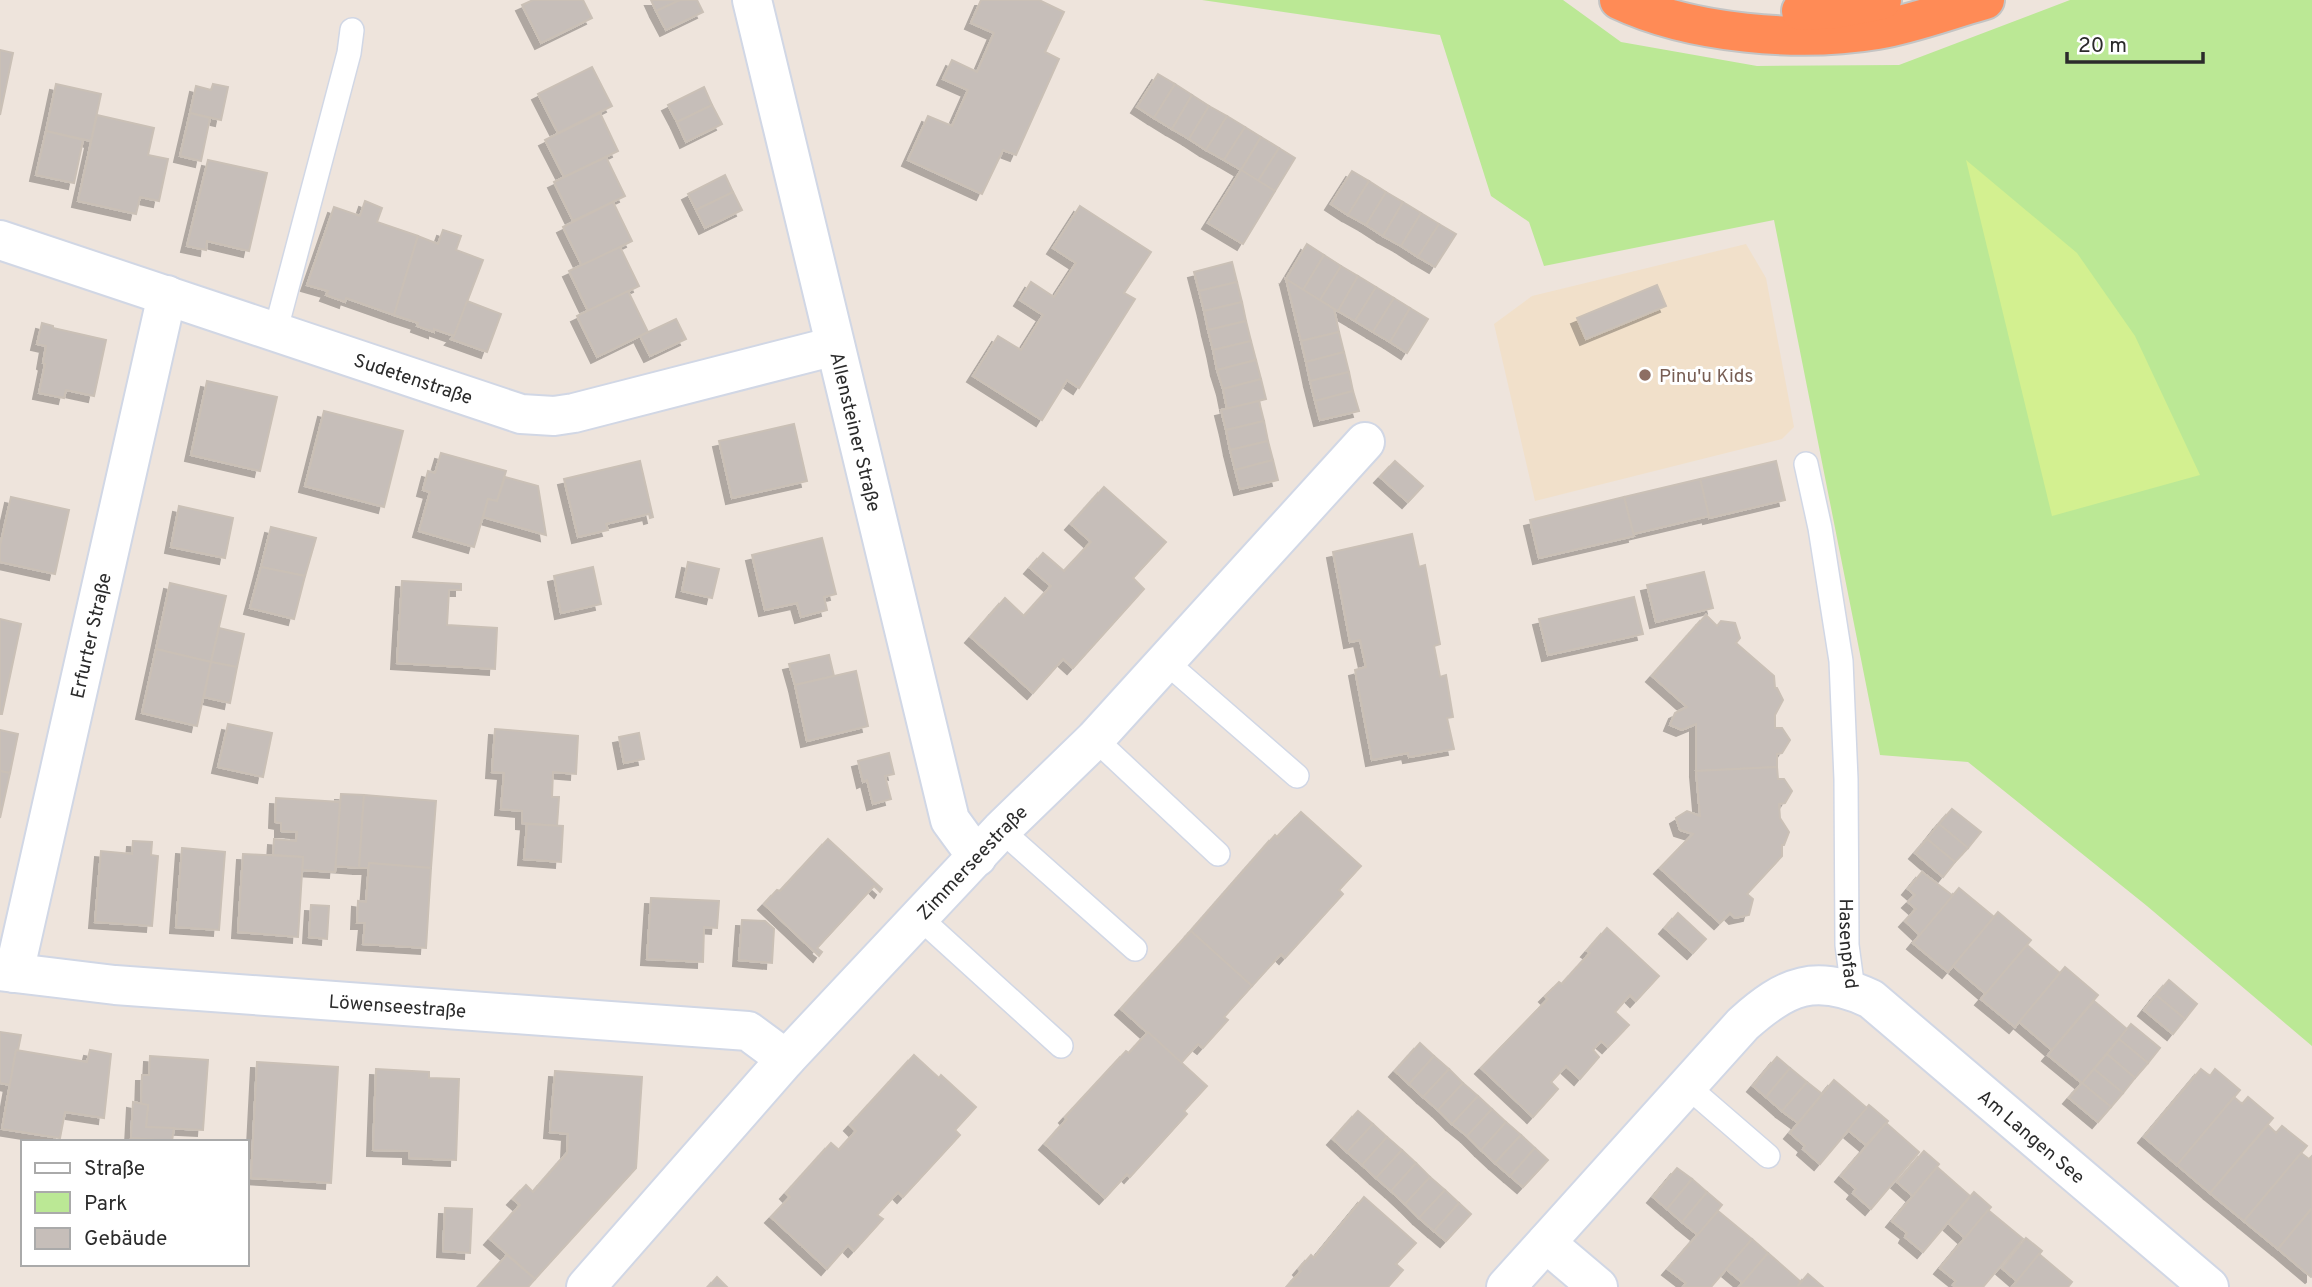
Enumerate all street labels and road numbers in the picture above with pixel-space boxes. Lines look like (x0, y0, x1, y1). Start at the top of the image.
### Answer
street label: Sudetenstraße (350, 349, 475, 411)
street label: Allensteiner Straße (823, 350, 885, 514)
street label: Erfurter Straße (66, 571, 118, 701)
street label: Zimmerseestraße (913, 801, 1033, 926)
street label: Hasenpfad (1832, 898, 1863, 991)
street label: Löwenseestraße (328, 991, 467, 1024)
street label: Am Langen See (1972, 1085, 2089, 1190)

